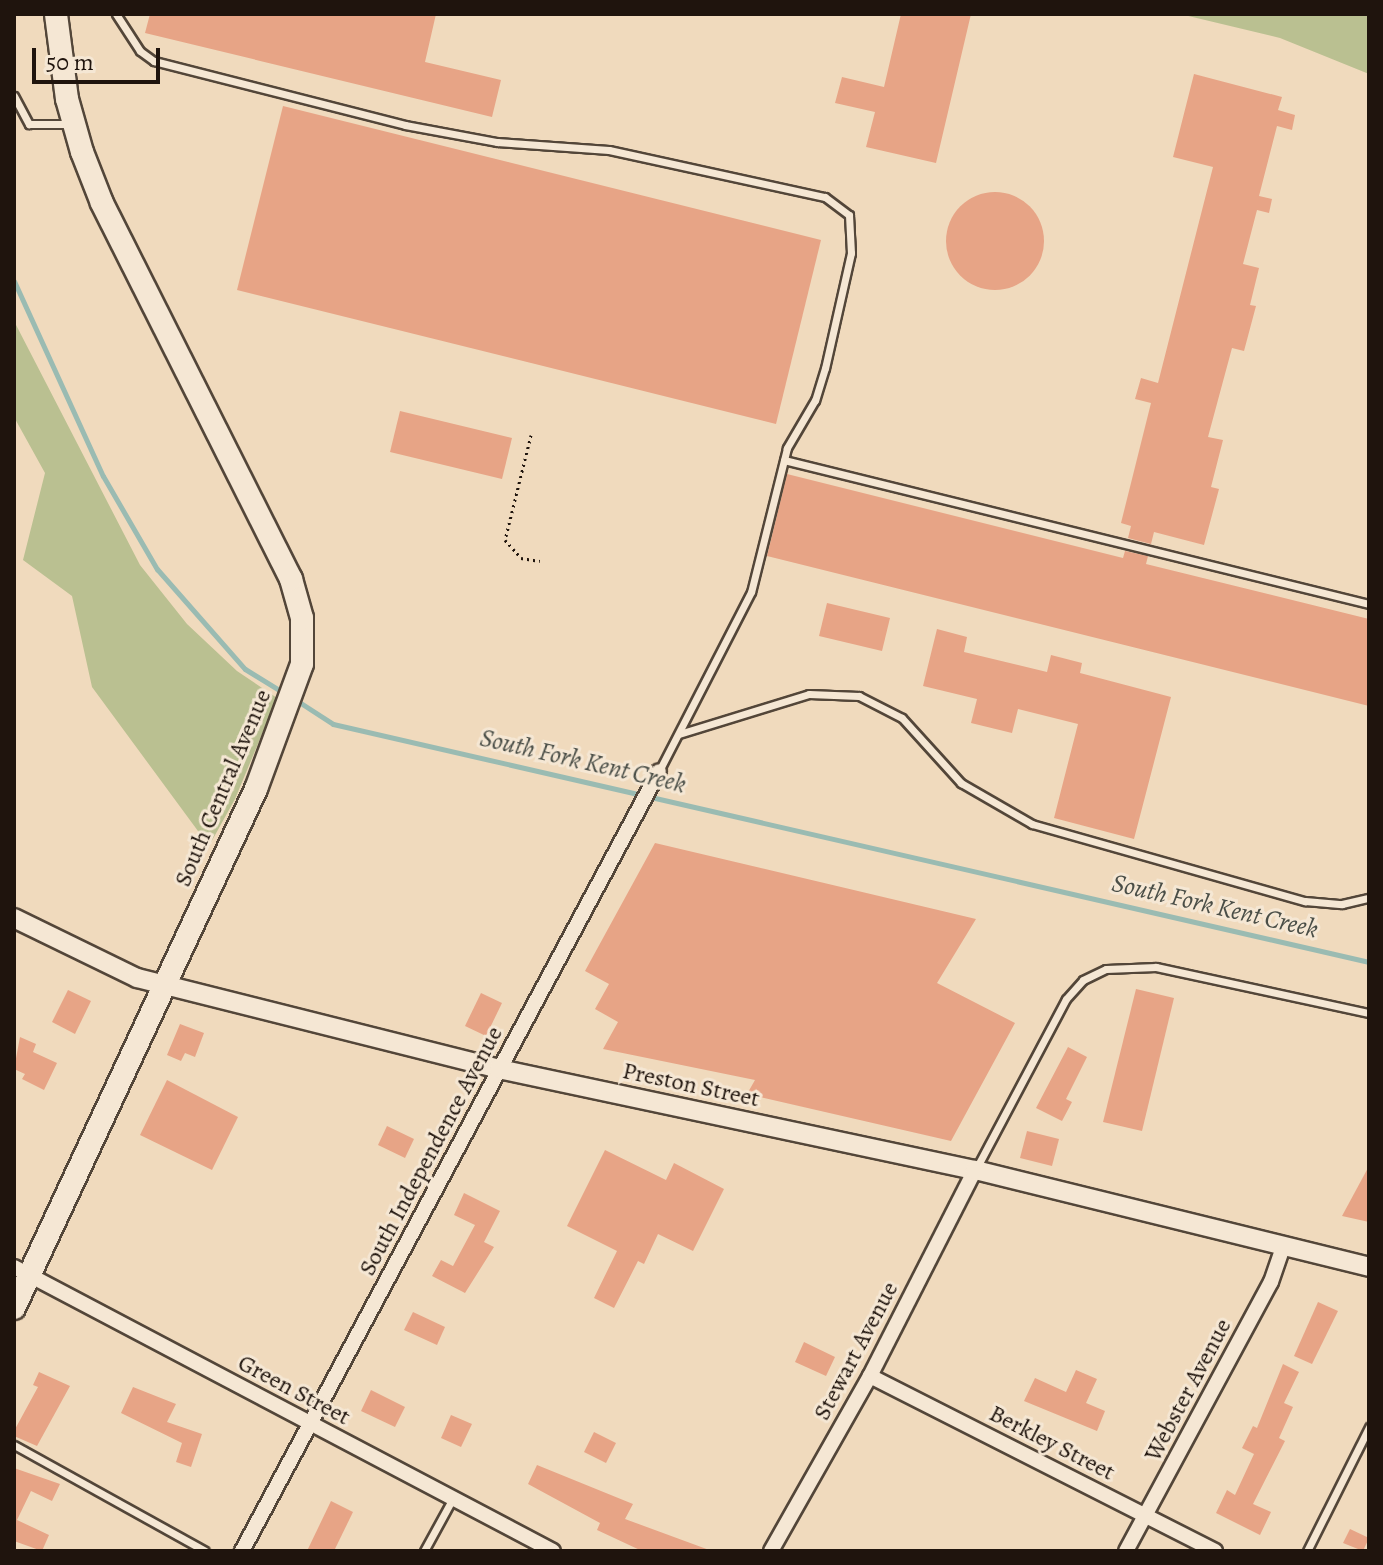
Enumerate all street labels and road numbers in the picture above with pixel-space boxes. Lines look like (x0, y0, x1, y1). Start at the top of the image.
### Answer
street label: South Central Avenue (168, 685, 278, 891)
street label: South Independence Avenue (353, 1021, 509, 1281)
street label: Preston Street (620, 1056, 762, 1114)
street label: Stewart Avenue (808, 1277, 904, 1425)
street label: Webster Avenue (1138, 1314, 1238, 1466)
street label: Green Street (233, 1348, 355, 1432)
street label: Berkley Street (984, 1399, 1120, 1487)

